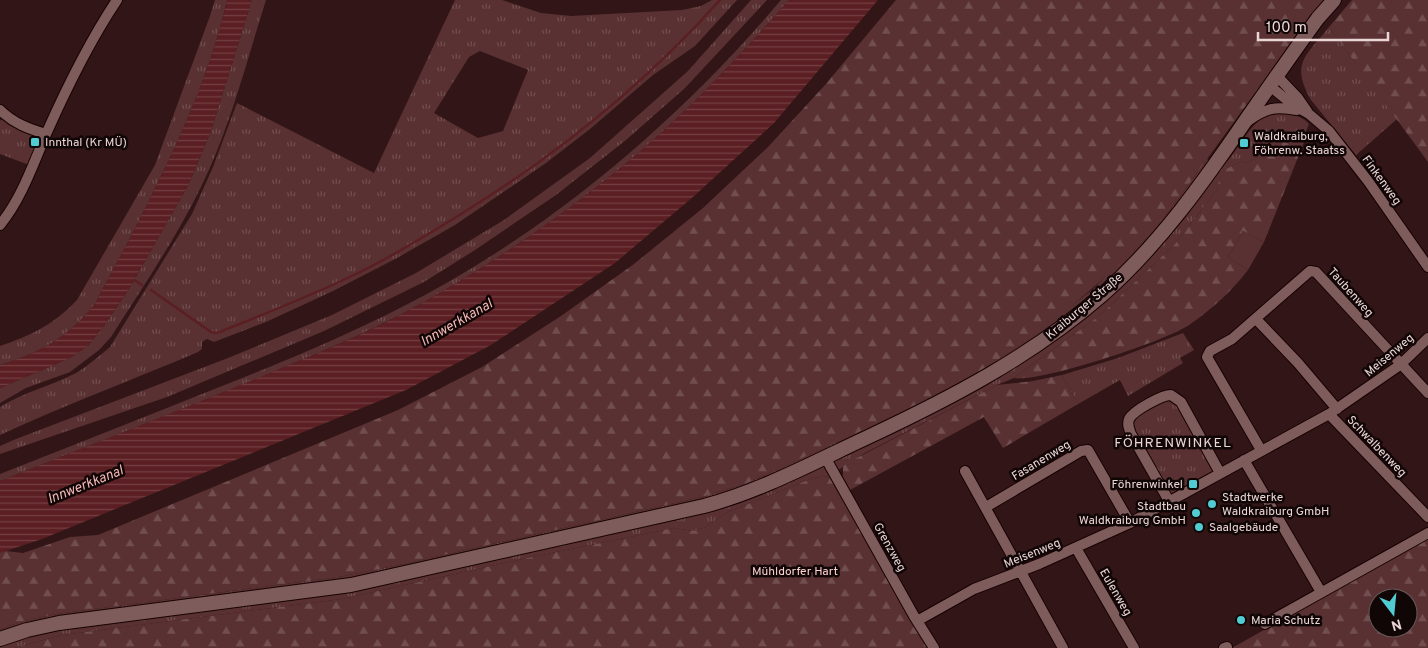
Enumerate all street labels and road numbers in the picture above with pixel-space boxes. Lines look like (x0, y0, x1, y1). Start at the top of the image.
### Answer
street label: Finkenweg (1358, 153, 1405, 209)
street label: Taubenweg (1324, 265, 1377, 321)
street label: Kraiburger Straße (1043, 270, 1126, 344)
street label: Meisenweg (1362, 330, 1418, 381)
street label: Schwalbenweg (1343, 413, 1410, 481)
street label: Fasanenweg (1009, 437, 1074, 485)
street label: Grenzweg (869, 520, 909, 575)
street label: Meisenweg (1002, 535, 1063, 573)
street label: Eulenweg (1095, 566, 1135, 619)

